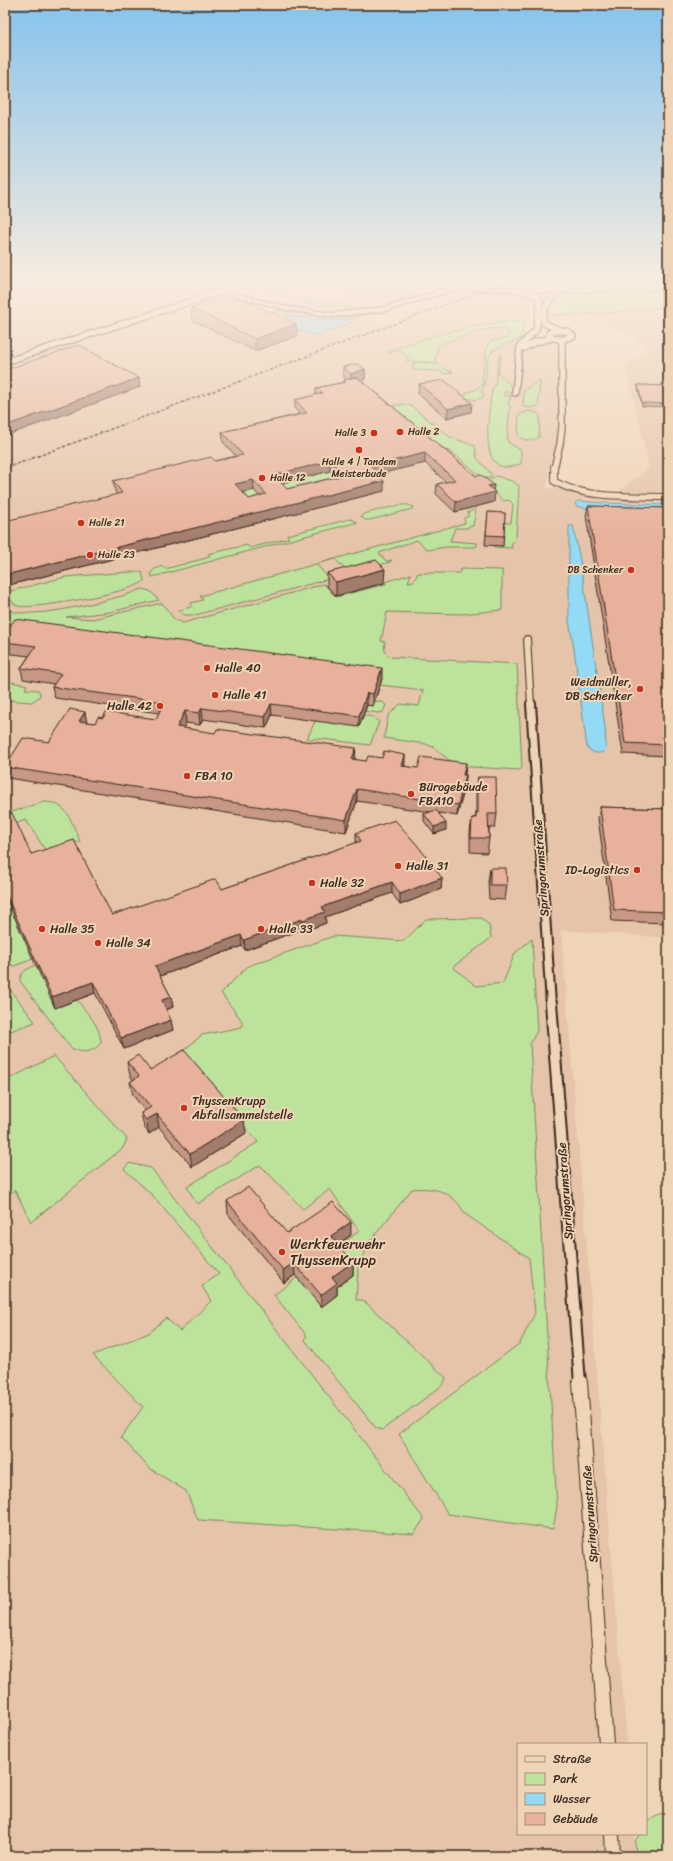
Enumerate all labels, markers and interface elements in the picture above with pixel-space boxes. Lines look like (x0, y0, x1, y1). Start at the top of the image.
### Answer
place label: Halle 2 (408, 423, 440, 441)
place label: Halle 3 (335, 424, 367, 442)
marker: Halle 2 (395, 427, 405, 437)
marker: Halle 3 (369, 428, 379, 438)
marker: Halle 4 | Tandem Meisterbude (354, 445, 364, 455)
place label: Halle 4 | Tandem Meisterbude (322, 453, 397, 483)
place label: Halle 12 (270, 469, 306, 487)
marker: Halle 12 (257, 473, 267, 483)
place label: Halle 21 (89, 514, 125, 532)
marker: Halle 21 (76, 518, 86, 528)
place label: Halle 23 (98, 546, 135, 564)
marker: Halle 23 (85, 550, 95, 560)
place label: DB Schenker (567, 561, 624, 579)
marker: DB Schenker (626, 565, 636, 575)
place label: Halle 40 (215, 657, 261, 679)
marker: Halle 40 (202, 663, 212, 673)
place label: Weidmüller, DB Schenker (565, 671, 633, 707)
place label: Halle 41 (223, 684, 266, 706)
marker: Weidmüller, DB Schenker (635, 684, 645, 694)
marker: Halle 41 (210, 690, 220, 700)
place label: Halle 42 (107, 695, 152, 717)
marker: Halle 42 (155, 701, 165, 711)
place label: FBA 10 (195, 765, 233, 787)
marker: FBA 10 (182, 771, 192, 781)
place label: Bürogebäude FBA10 (419, 776, 488, 812)
marker: Bürogebäude FBA10 (406, 789, 416, 799)
street label: Springorumstraße (527, 819, 555, 917)
place label: Halle 31 (406, 855, 448, 877)
place label: ID-Logistics (564, 859, 629, 881)
marker: Halle 31 (393, 861, 403, 871)
marker: ID-Logistics (632, 865, 642, 875)
place label: Halle 32 (320, 872, 364, 894)
marker: Halle 32 (307, 878, 317, 888)
place label: Halle 35 (50, 918, 95, 940)
place label: Halle 33 (269, 918, 313, 940)
marker: Halle 35 (37, 924, 47, 934)
marker: Halle 33 (256, 924, 266, 934)
place label: Halle 34 (106, 932, 151, 954)
marker: Halle 34 (93, 938, 103, 948)
place label: ThyssenKrupp Abfallsammelstelle (191, 1090, 293, 1126)
marker: ThyssenKrupp Abfallsammelstelle (179, 1103, 189, 1113)
street label: Springorumstraße (551, 1142, 579, 1240)
place label: Werkfeuerwehr ThyssenKrupp (290, 1232, 386, 1273)
marker: Werkfeuerwehr ThyssenKrupp (277, 1247, 287, 1257)
street label: Springorumstraße (576, 1465, 604, 1563)
legend (517, 1743, 647, 1835)
text: Straße (553, 1748, 591, 1770)
text: Park (553, 1768, 578, 1790)
text: Wasser (553, 1788, 591, 1810)
text: Gebäude (553, 1808, 598, 1830)

